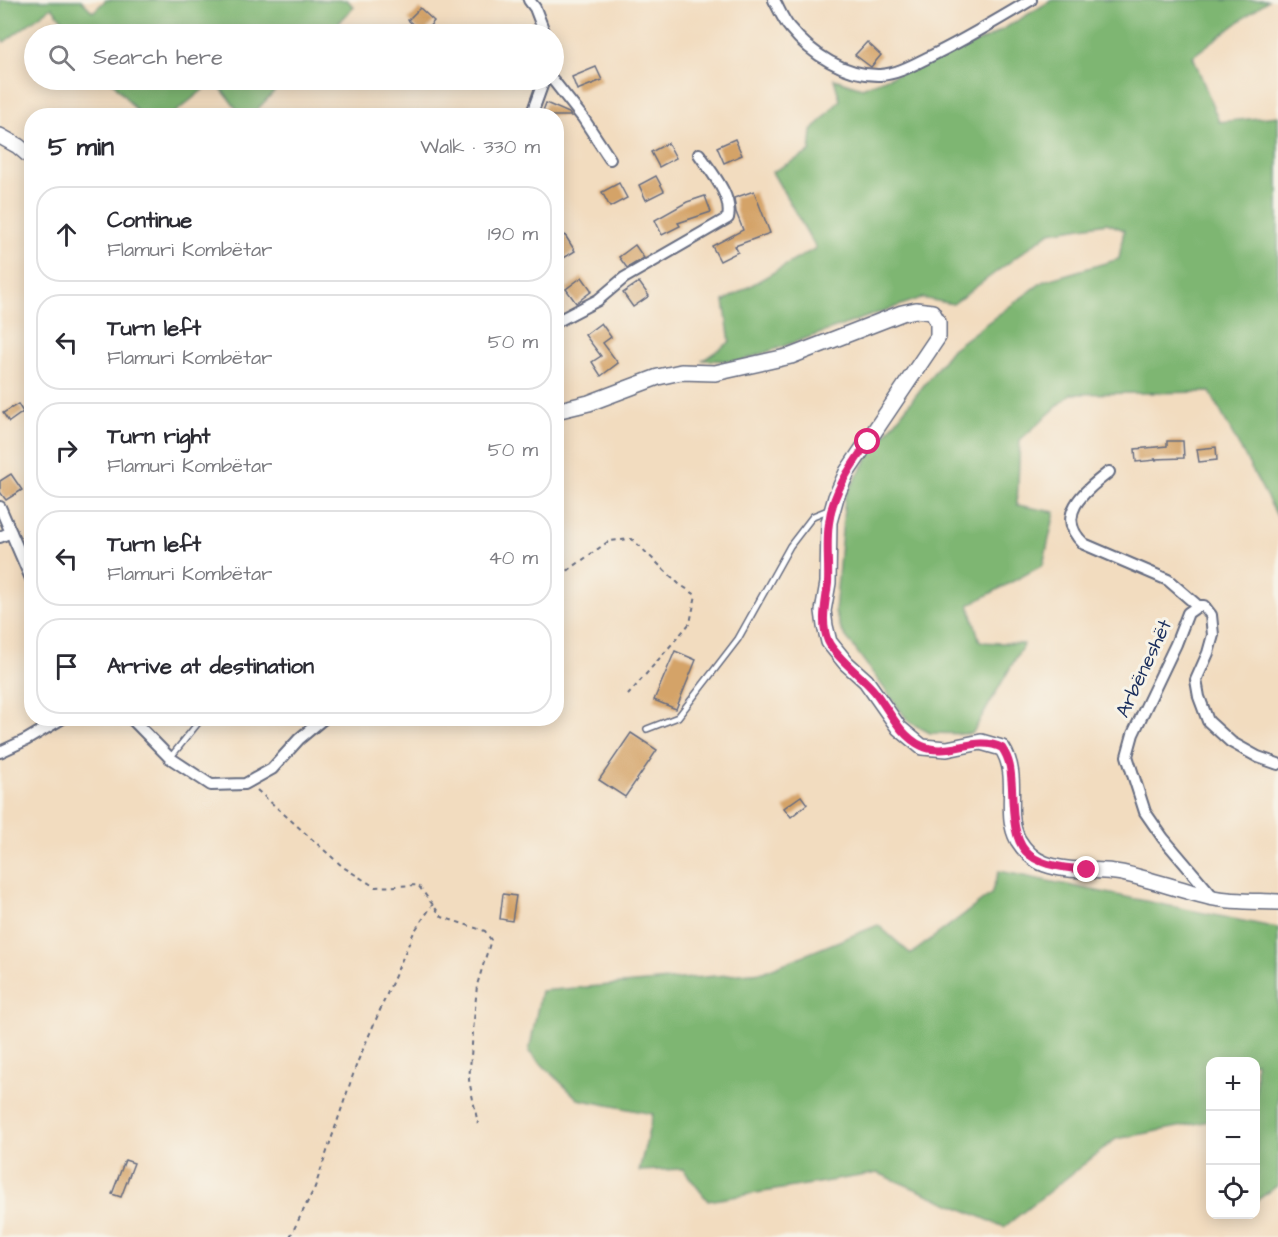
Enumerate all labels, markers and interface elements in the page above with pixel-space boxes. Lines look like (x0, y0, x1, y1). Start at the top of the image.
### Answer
search box (24, 24, 564, 90)
icon: search (45, 41, 78, 74)
text: Search here (93, 42, 223, 73)
text: 5 min (48, 129, 114, 165)
text: Walk · 330 m (420, 133, 540, 161)
text: Continue (107, 205, 192, 236)
icon: ahead (50, 218, 83, 251)
text: 190 m (488, 220, 538, 248)
text: Flamuri Kombëtar (107, 236, 272, 264)
text: Turn left (107, 313, 201, 344)
icon: left (50, 326, 83, 359)
text: 50 m (488, 328, 538, 356)
text: Flamuri Kombëtar (107, 344, 272, 372)
text: Turn right (107, 421, 210, 452)
route start (854, 428, 880, 454)
icon: right (50, 434, 83, 467)
text: 50 m (488, 436, 538, 464)
text: Flamuri Kombëtar (107, 452, 272, 480)
text: Turn left (107, 529, 201, 560)
icon: left (50, 542, 83, 575)
text: 40 m (488, 544, 538, 572)
text: Flamuri Kombëtar (107, 560, 272, 588)
street label: Arbëneshët (1109, 615, 1179, 722)
icon: arrive (50, 650, 83, 683)
text: Arrive at destination (107, 651, 314, 682)
route end (1073, 856, 1099, 882)
map controls (1206, 1057, 1260, 1219)
button: + (1206, 1057, 1260, 1111)
button: − (1206, 1111, 1260, 1165)
button: locate (1206, 1165, 1260, 1219)

